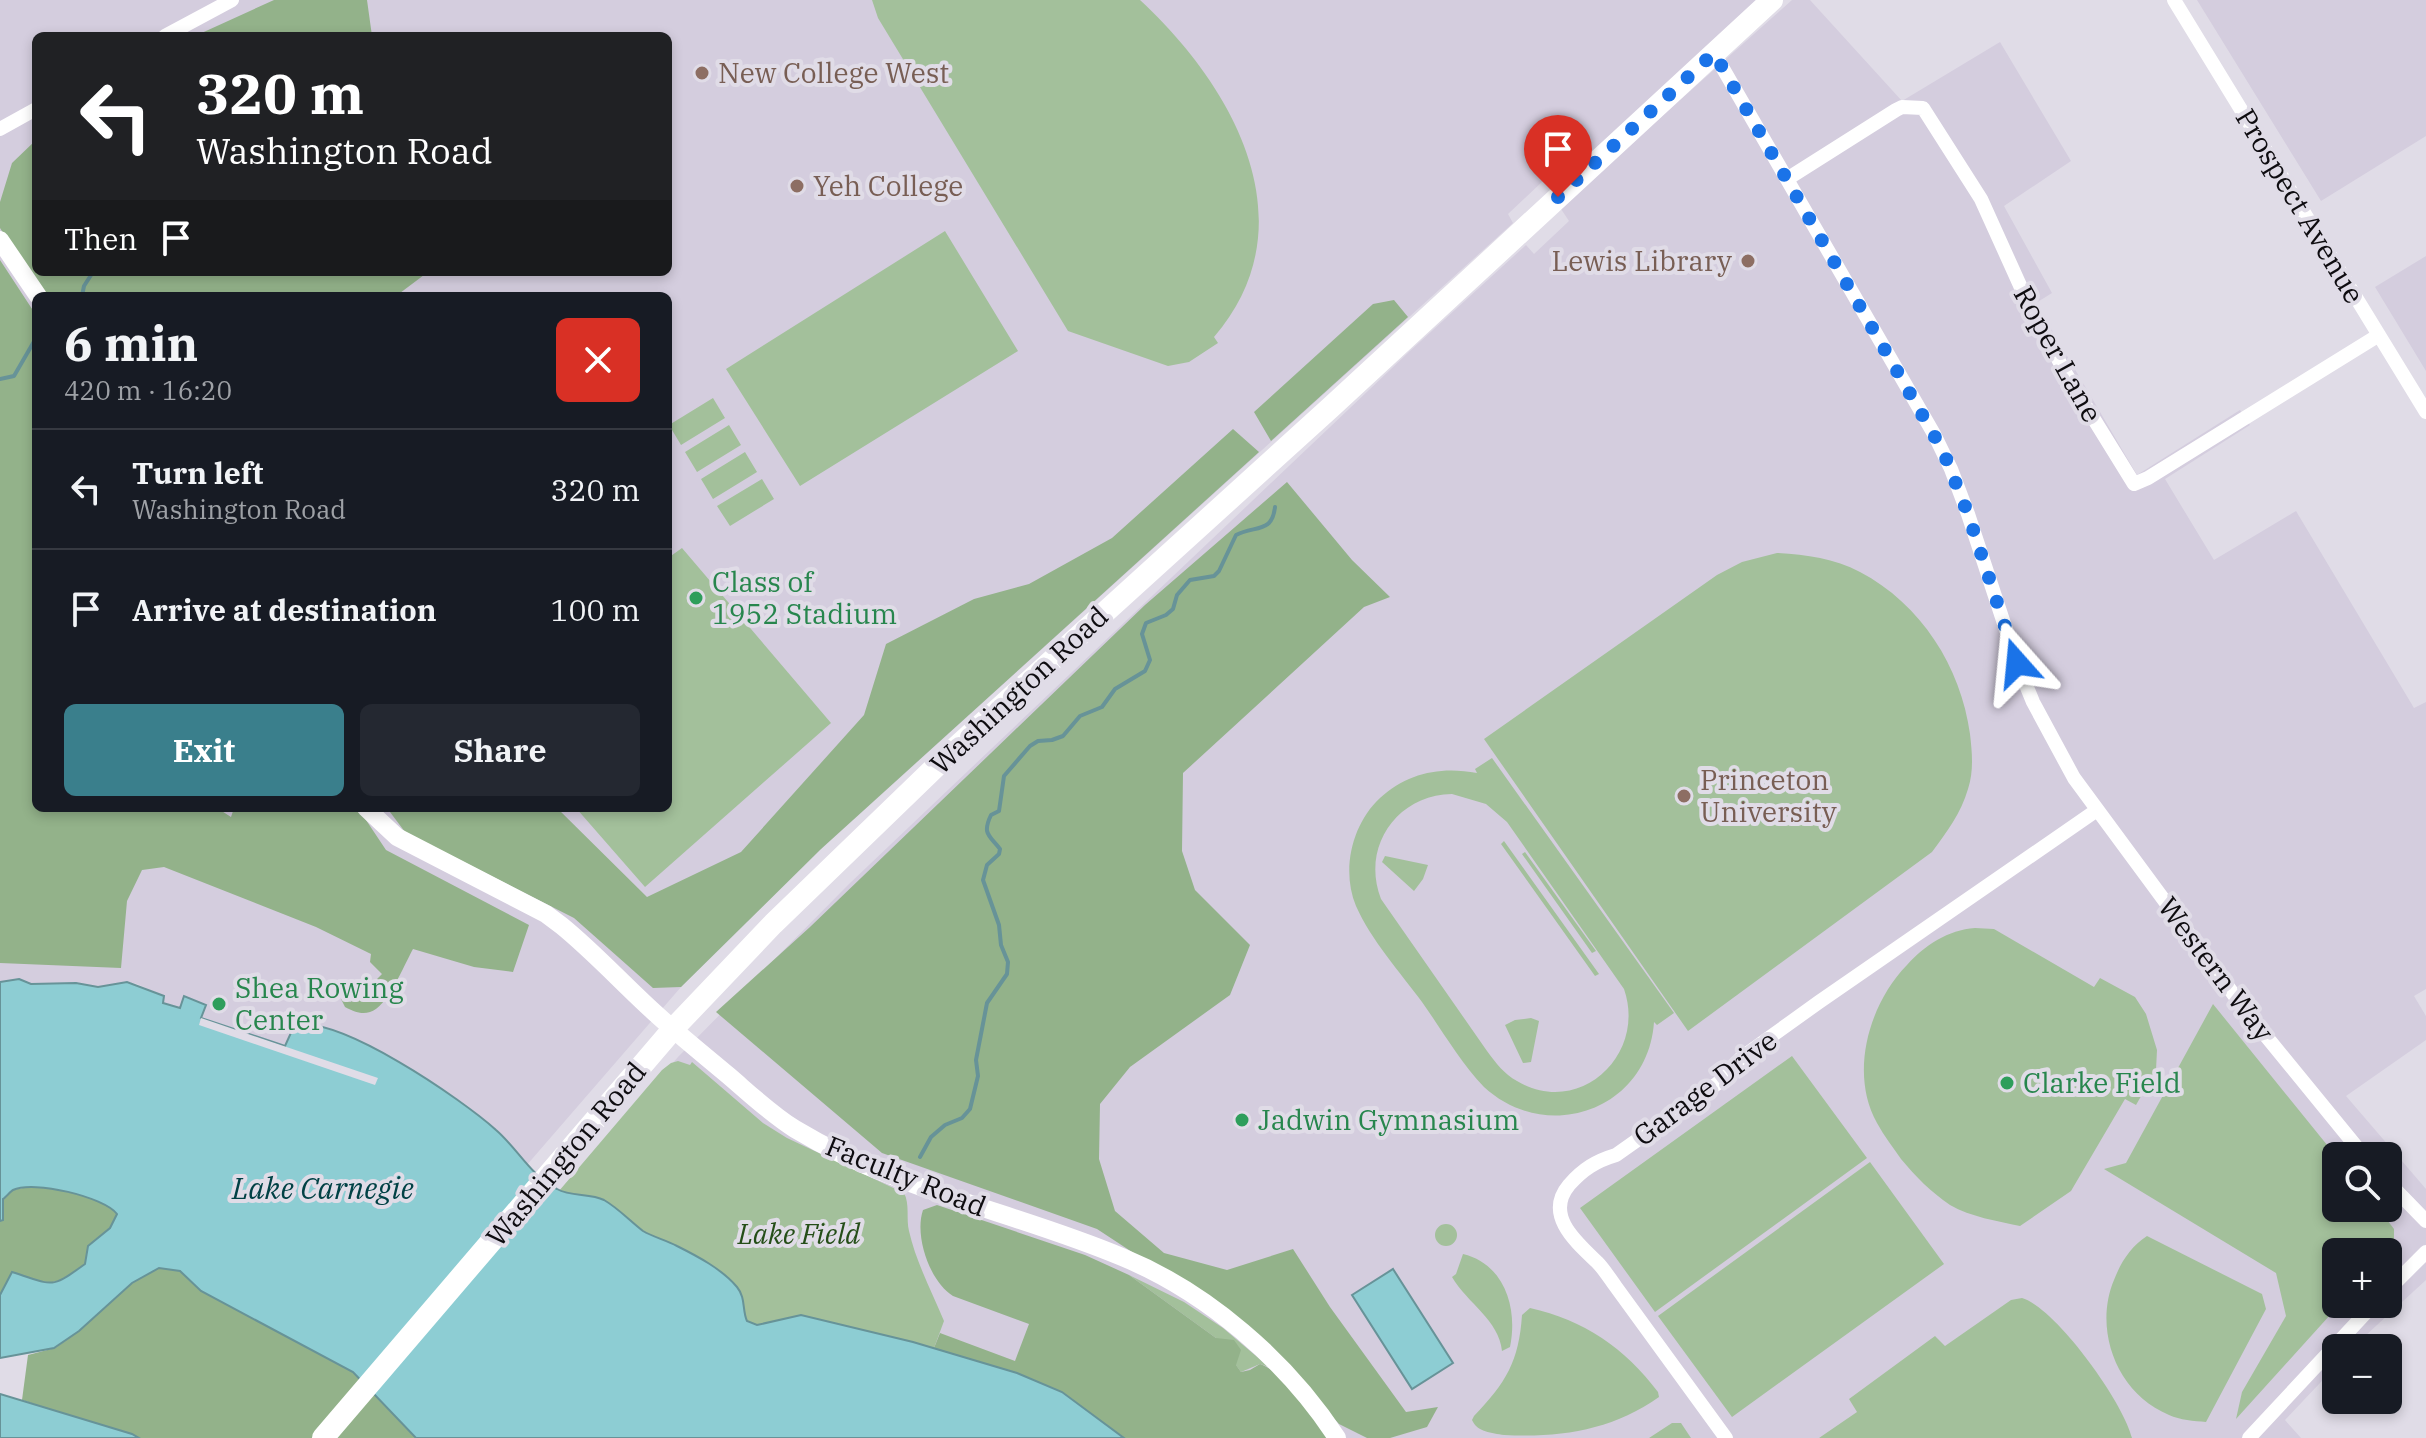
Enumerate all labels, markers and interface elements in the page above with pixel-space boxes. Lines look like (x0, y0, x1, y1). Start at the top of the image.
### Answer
place label: New College West (718, 54, 949, 91)
text: 320 m (196, 57, 364, 129)
icon: left (64, 64, 168, 168)
marker: New College West (693, 64, 711, 82)
street label: Prospect Avenue (2228, 102, 2373, 310)
pin (1524, 115, 1592, 197)
text: Washington Road (196, 127, 493, 174)
icon: arrive (1536, 127, 1580, 171)
place label: Yeh College (813, 167, 963, 204)
marker: Yeh College (788, 177, 806, 195)
icon: arrive (154, 216, 198, 260)
text: Then (64, 219, 138, 258)
place label: Lewis Library (1552, 242, 1732, 279)
marker: Lewis Library (1739, 252, 1757, 270)
street label: Roper Lane (2006, 279, 2111, 428)
text: 6 min (64, 312, 198, 374)
button: close (556, 318, 640, 402)
text: 420 m · 16:20 (64, 373, 232, 407)
text: Turn left (132, 453, 264, 492)
icon: left (64, 467, 108, 511)
text: 320 m (550, 470, 640, 509)
text: Washington Road (132, 492, 346, 526)
place label: Class of 1952 Stadium (712, 563, 897, 632)
icon: arrive (64, 587, 108, 631)
marker: Class of 1952 Stadium (687, 589, 705, 607)
text: Arrive at destination (132, 590, 437, 629)
text: 100 m (550, 590, 640, 629)
street label: Washington Road (922, 597, 1116, 782)
position arrow (1975, 621, 2059, 705)
button: Exit (64, 704, 344, 796)
button: Share (360, 704, 640, 796)
place label: Princeton University (1700, 761, 1837, 830)
marker: Princeton University (1675, 787, 1693, 805)
street label: Western Way (2150, 889, 2283, 1048)
place label: Shea Rowing Center (235, 969, 404, 1038)
marker: Shea Rowing Center (210, 995, 228, 1013)
street label: Garage Drive (1625, 1022, 1784, 1154)
street label: Washington Road (477, 1053, 654, 1254)
place label: Clarke Field (2023, 1064, 2181, 1101)
marker: Clarke Field (1998, 1074, 2016, 1092)
place label: Jadwin Gymnasium (1258, 1101, 1519, 1138)
marker: Jadwin Gymnasium (1233, 1111, 1251, 1129)
street label: Faculty Road (820, 1127, 992, 1225)
map controls (2322, 1142, 2402, 1414)
button: search (2322, 1142, 2402, 1222)
water label: Lake Carnegie (231, 1168, 414, 1207)
park label: Lake Field (737, 1215, 861, 1252)
button: + (2322, 1238, 2402, 1318)
button: − (2322, 1334, 2402, 1414)

